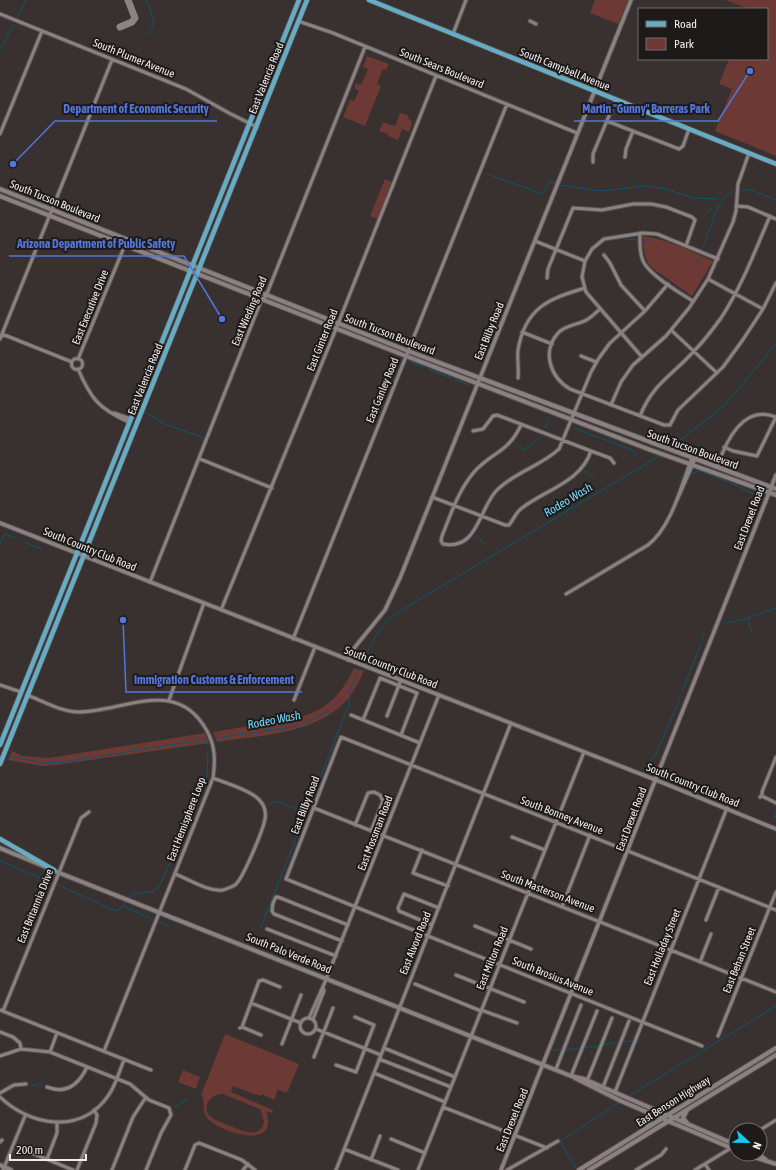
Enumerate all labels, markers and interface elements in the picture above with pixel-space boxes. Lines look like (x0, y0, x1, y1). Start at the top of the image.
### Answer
legend (638, 8, 768, 60)
text: Road (674, 17, 697, 31)
street label: South Plumer Avenue (91, 36, 177, 80)
text: Park (674, 37, 695, 51)
street label: East Valencia Road (246, 41, 286, 115)
street label: South Campbell Avenue (518, 45, 612, 93)
street label: South Sears Boulevard (398, 46, 486, 90)
callout: Department of Economic Security (55, 97, 217, 121)
callout: Martin "Gunny" Barreras Park (574, 97, 718, 121)
text: Department of Economic Security (63, 102, 209, 116)
text: Martin "Gunny" Barreras Park (582, 102, 710, 116)
street label: South Tucson Boulevard (8, 177, 102, 225)
callout: Arizona Department of Public Safety (9, 232, 184, 256)
text: Arizona Department of Public Safety (16, 237, 175, 251)
street label: East Executive Drive (70, 268, 110, 346)
street label: East Wieding Road (229, 275, 269, 347)
street label: East Bilby Road (472, 300, 506, 362)
street label: East Ginter Road (304, 307, 340, 373)
street label: South Tucson Boulevard (343, 311, 437, 357)
street label: East Valencia Road (125, 342, 165, 416)
street label: East Ganley Road (363, 356, 401, 424)
street label: South Tucson Boulevard (646, 427, 740, 471)
water label: Rodeo Wash (541, 480, 595, 520)
street label: East Drexel Road (731, 484, 767, 552)
street label: South Country Club Road (42, 525, 138, 573)
street label: South Country Club Road (343, 644, 439, 690)
callout: Immigration Customs & Enforcement (126, 668, 302, 692)
text: Immigration Customs & Enforcement (134, 673, 295, 687)
water label: Rodeo Wash (246, 708, 302, 732)
street label: South Country Club Road (645, 761, 741, 809)
street label: East Bilby Road (288, 774, 322, 836)
street label: East Hemisphere Loop (164, 775, 208, 863)
street label: East Drexel Road (613, 785, 649, 853)
street label: East Mossman Road (355, 794, 395, 872)
street label: South Bonney Avenue (519, 794, 605, 836)
street label: East Britannia Drive (15, 867, 55, 945)
street label: South Masterson Avenue (500, 868, 596, 914)
street label: East Holladay Street (641, 907, 683, 987)
street label: East Alvord Road (397, 910, 433, 976)
street label: East Milton Road (474, 925, 510, 991)
street label: East Behan Street (720, 925, 758, 995)
street label: South Palo Verde Road (245, 930, 333, 976)
street label: South Brosius Avenue (511, 954, 595, 998)
street label: East Benson Highway (634, 1073, 713, 1129)
street label: East Drexel Road (494, 1087, 530, 1153)
north arrow (728, 1122, 768, 1162)
scale bar (10, 1136, 86, 1162)
text: N (750, 1140, 764, 1151)
text: 200 m (16, 1143, 43, 1157)

